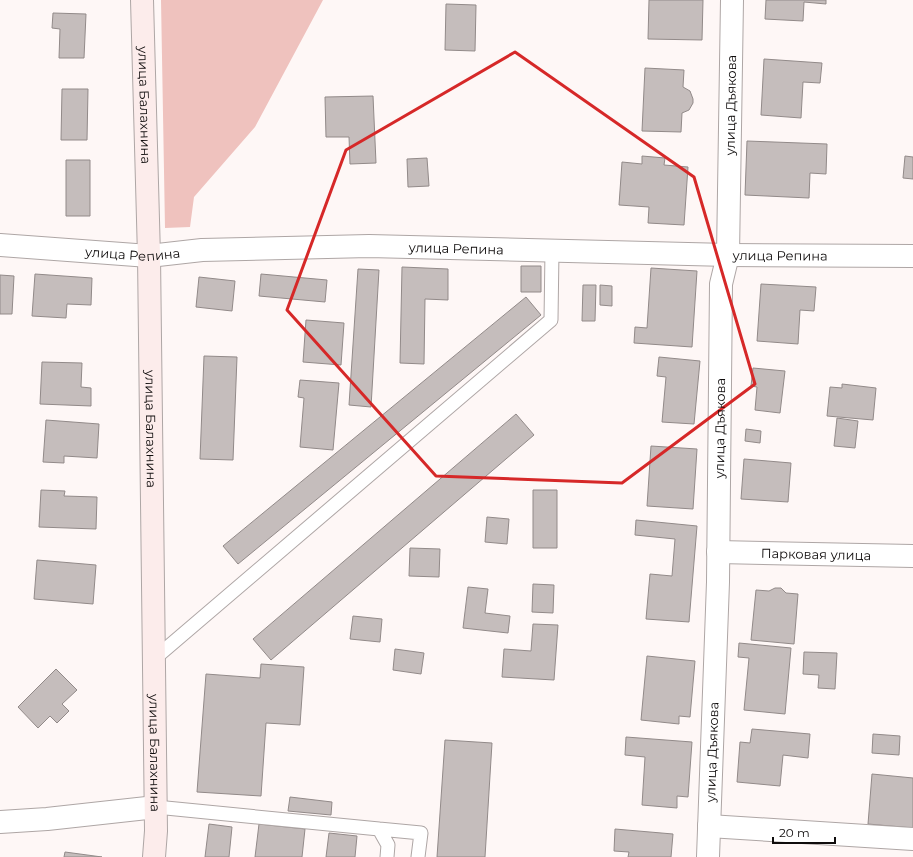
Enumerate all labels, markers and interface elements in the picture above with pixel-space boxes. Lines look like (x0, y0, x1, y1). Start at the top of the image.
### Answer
street label: улица Балахнина (135, 45, 154, 164)
street label: улица Дъякова (722, 55, 739, 156)
street label: улица Репина (407, 239, 504, 257)
street label: улица Репина (84, 243, 181, 264)
street label: улица Репина (731, 247, 828, 264)
street label: улица Балахнина (142, 369, 160, 488)
street label: улица Дъякова (711, 378, 728, 480)
street label: Парковая улица (761, 545, 871, 563)
street label: улица Балахнина (146, 693, 164, 812)
street label: улица Дъякова (702, 702, 722, 804)
scale bar (773, 819, 835, 845)
text: 20 m (779, 825, 810, 840)

